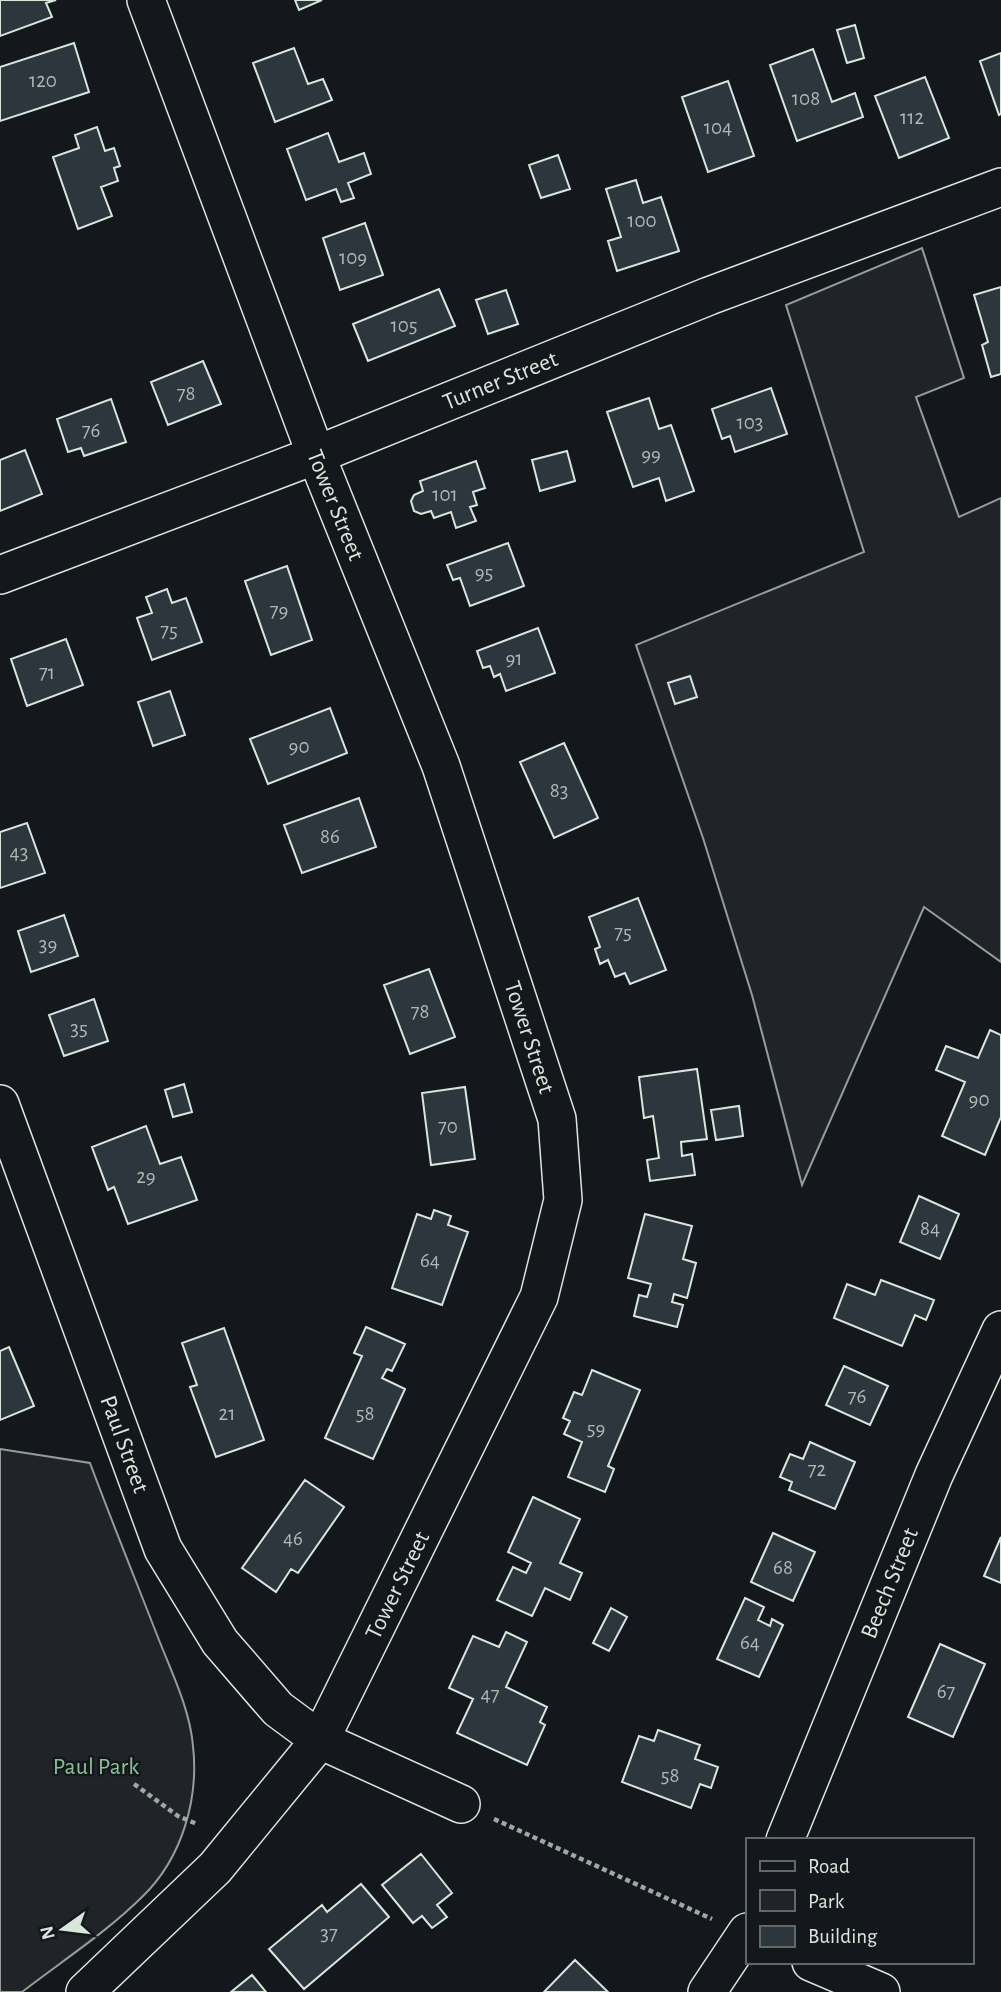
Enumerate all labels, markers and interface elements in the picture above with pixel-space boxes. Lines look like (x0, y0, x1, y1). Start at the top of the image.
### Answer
house number: 120 (29, 70, 57, 91)
house number: 108 (792, 88, 820, 109)
house number: 112 (900, 107, 924, 128)
house number: 104 (704, 117, 732, 138)
house number: 100 (627, 210, 657, 231)
house number: 109 (339, 247, 367, 268)
house number: 105 (390, 315, 418, 336)
street label: Turner Street (440, 347, 561, 415)
house number: 78 (177, 383, 195, 404)
house number: 103 (737, 412, 763, 433)
house number: 76 (82, 420, 100, 441)
house number: 99 (641, 444, 661, 465)
street label: Tower Street (302, 447, 368, 564)
house number: 101 (432, 484, 458, 505)
house number: 95 (475, 562, 493, 583)
house number: 79 (270, 600, 288, 621)
house number: 75 (160, 620, 178, 641)
house number: 91 (505, 648, 523, 669)
house number: 71 (39, 662, 55, 683)
house number: 90 (289, 736, 309, 757)
house number: 83 (550, 780, 568, 801)
house number: 86 (320, 826, 340, 847)
house number: 43 (10, 842, 28, 863)
house number: 75 (614, 922, 632, 943)
house number: 39 (39, 934, 57, 955)
street label: Tower Street (500, 978, 559, 1097)
house number: 78 (411, 1001, 429, 1022)
house number: 35 (70, 1018, 88, 1039)
house number: 90 (969, 1089, 989, 1110)
house number: 70 (438, 1116, 458, 1137)
house number: 29 (136, 1166, 156, 1187)
house number: 84 (920, 1218, 940, 1239)
house number: 64 (420, 1250, 440, 1271)
house number: 76 (848, 1386, 866, 1407)
street label: Paul Street (95, 1393, 153, 1496)
house number: 21 (219, 1403, 235, 1424)
house number: 58 (356, 1403, 374, 1424)
house number: 59 (587, 1418, 605, 1439)
house number: 72 (808, 1459, 826, 1480)
street label: Beech Street (857, 1524, 923, 1642)
street label: Tower Street (362, 1527, 434, 1643)
house number: 46 (283, 1528, 303, 1549)
house number: 68 (773, 1557, 793, 1578)
house number: 64 (740, 1632, 760, 1653)
house number: 67 (937, 1681, 956, 1702)
house number: 47 (481, 1684, 500, 1705)
park label: Paul Park (53, 1755, 139, 1779)
house number: 58 (661, 1765, 679, 1786)
legend (746, 1838, 973, 1964)
text: Road (808, 1856, 850, 1877)
text: Park (808, 1891, 845, 1912)
north arrow (28, 1894, 98, 1964)
house number: 37 (320, 1923, 338, 1944)
text: N (37, 1924, 59, 1941)
text: Building (808, 1926, 878, 1947)

